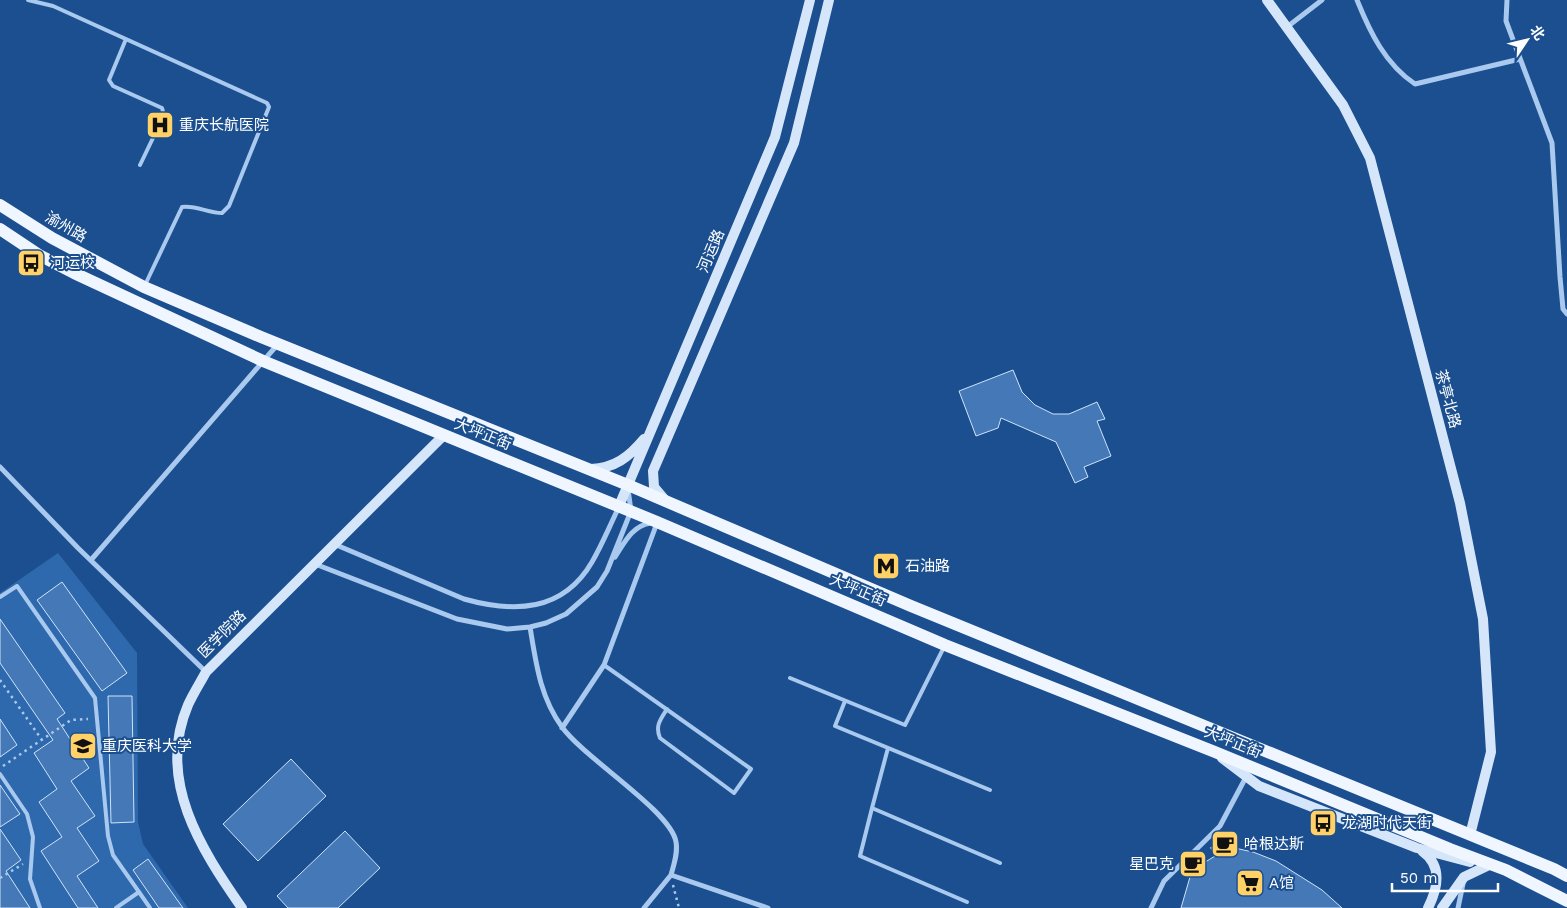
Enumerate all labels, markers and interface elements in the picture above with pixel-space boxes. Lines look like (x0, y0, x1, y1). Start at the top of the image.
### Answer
north arrow (1502, 15, 1552, 65)
text: 北 (1527, 22, 1548, 43)
hospital icon: 重庆长航医院 (145, 110, 175, 140)
place label: 重庆长航医院 (179, 116, 269, 134)
street label: 渝州路 (42, 208, 90, 246)
street label: 河运路 (694, 227, 728, 275)
bus stop icon: 河运校 (16, 248, 46, 278)
place label: 河运校 (50, 254, 95, 272)
street label: 茶亭北路 (1432, 368, 1464, 430)
street label: 大坪正街 (452, 414, 514, 454)
metro station icon: 石油路 (871, 551, 901, 581)
place label: 石油路 (905, 557, 950, 575)
street label: 大坪正街 (827, 570, 889, 610)
street label: 医学院路 (194, 606, 250, 662)
street label: 大坪正街 (1202, 722, 1264, 762)
school or university icon: 重庆医科大学 (68, 731, 98, 761)
place label: 重庆医科大学 (102, 737, 192, 755)
bus stop icon: 龙湖时代天街 (1308, 808, 1338, 838)
place label: 龙湖时代天街 (1342, 814, 1432, 832)
cafe icon: 哈根达斯 (1210, 829, 1240, 859)
place label: 哈根达斯 (1244, 835, 1304, 853)
cafe icon: 星巴克 (1178, 849, 1208, 879)
place label: 星巴克 (1129, 855, 1174, 873)
scale bar (1392, 860, 1498, 892)
supermarket icon: A馆 (1235, 868, 1265, 898)
text: 50 m (1400, 869, 1437, 887)
place label: A馆 (1269, 874, 1294, 892)

